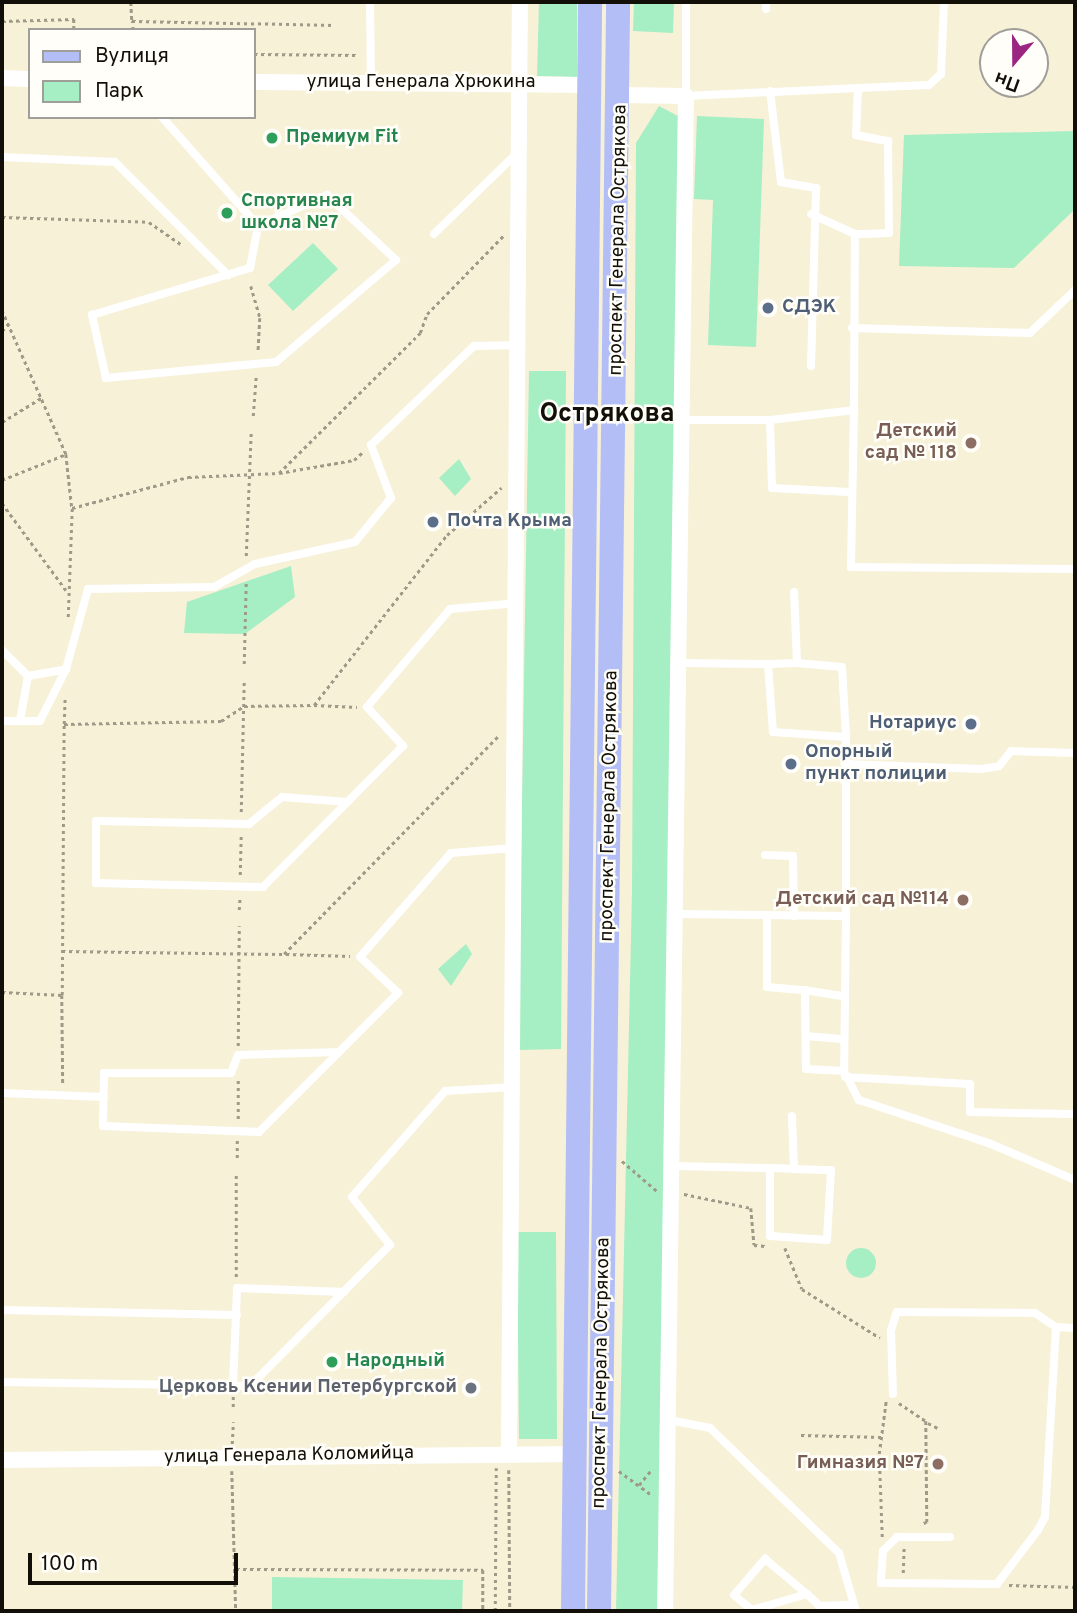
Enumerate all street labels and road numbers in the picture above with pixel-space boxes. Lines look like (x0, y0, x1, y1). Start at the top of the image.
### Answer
street label: улица Генерала Хрюкина (306, 72, 536, 94)
street label: проспект Генерала Острякова (605, 104, 633, 376)
street label: проспект Генерала Острякова (596, 670, 624, 942)
street label: проспект Генерала Острякова (588, 1237, 616, 1509)
street label: улица Генерала Коломийца (164, 1442, 414, 1470)

